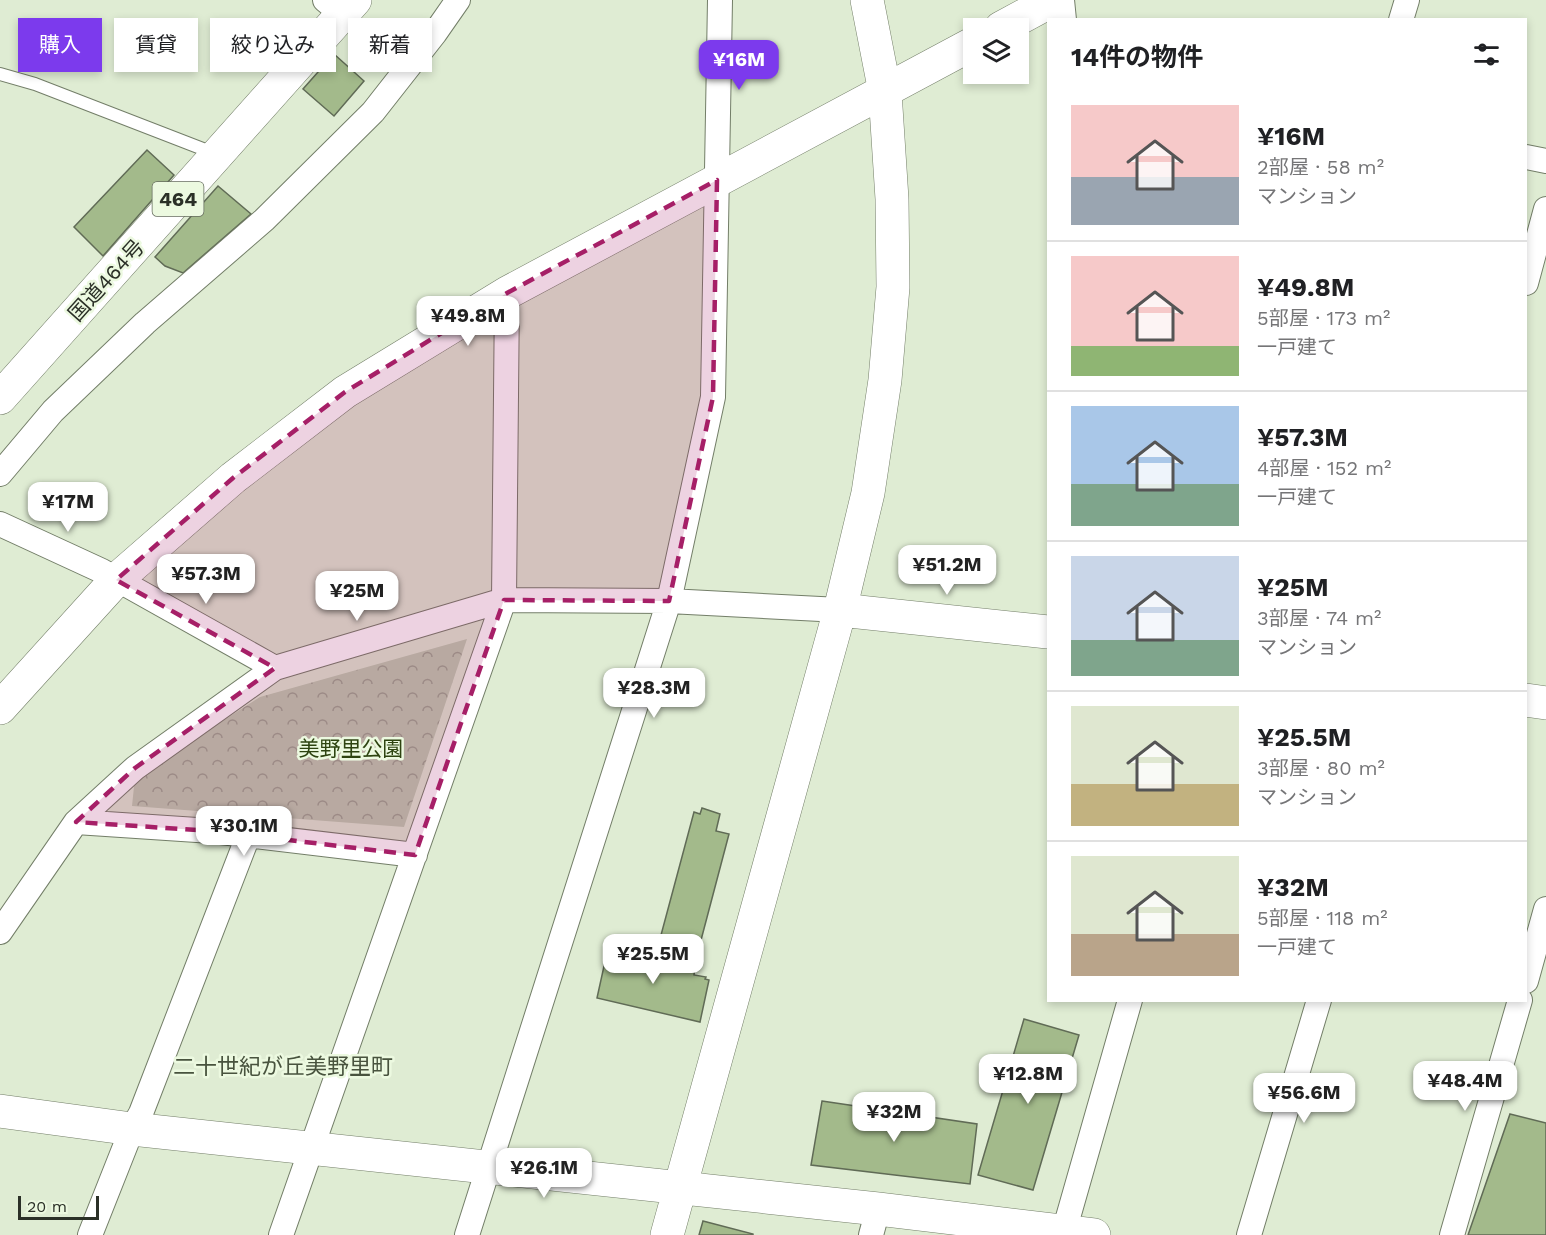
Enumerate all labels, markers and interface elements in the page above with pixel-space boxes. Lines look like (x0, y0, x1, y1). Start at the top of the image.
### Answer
chip: 購入 (18, 18, 102, 72)
chip: 賃貸 (114, 18, 198, 72)
chip: 絞り込み (210, 18, 336, 72)
chip: 新着 (348, 18, 432, 72)
map controls (963, 18, 1029, 84)
button: layers (963, 18, 1029, 84)
icon: filters (1470, 38, 1503, 71)
pin: ¥16M (703, 40, 775, 91)
text: 14件の物件 (1071, 42, 1203, 72)
text: ¥16M (713, 47, 765, 71)
text: ¥16M (1257, 121, 1325, 151)
icon: home (1119, 129, 1191, 201)
text: 2部屋 · 58 m² (1257, 155, 1384, 179)
road number: 464 (152, 182, 204, 216)
text: マンション (1257, 184, 1357, 208)
street label: 国道464号 (63, 234, 149, 326)
text: ¥49.8M (1257, 272, 1355, 302)
icon: home (1119, 280, 1191, 352)
pin: ¥49.8M (419, 296, 517, 347)
text: ¥49.8M (431, 303, 506, 327)
text: 5部屋 · 173 m² (1257, 306, 1390, 330)
text: 一戸建て (1257, 335, 1337, 359)
text: ¥57.3M (1257, 422, 1348, 452)
icon: home (1119, 430, 1191, 502)
text: 4部屋 · 152 m² (1257, 456, 1391, 480)
pin: ¥17M (32, 482, 104, 533)
text: 一戸建て (1257, 485, 1337, 509)
text: ¥17M (42, 489, 94, 513)
pin: ¥51.2M (898, 545, 996, 596)
text: ¥51.2M (912, 552, 982, 576)
pin: ¥57.3M (157, 554, 255, 605)
text: ¥57.3M (171, 561, 241, 585)
pin: ¥25M (321, 571, 393, 622)
text: ¥25M (1257, 572, 1329, 602)
text: ¥25M (329, 578, 385, 602)
icon: home (1119, 580, 1191, 652)
text: 3部屋 · 74 m² (1257, 606, 1381, 630)
text: マンション (1257, 635, 1357, 659)
pin: ¥28.3M (605, 668, 703, 719)
text: ¥28.3M (617, 675, 691, 699)
text: ¥25.5M (1257, 722, 1351, 752)
icon: home (1119, 730, 1191, 802)
park label: 美野里公園 (299, 736, 404, 761)
text: 3部屋 · 80 m² (1257, 756, 1385, 780)
text: マンション (1257, 785, 1357, 809)
pin: ¥30.1M (195, 806, 293, 857)
text: ¥30.1M (210, 813, 278, 837)
text: ¥32M (1257, 872, 1329, 902)
icon: home (1119, 880, 1191, 952)
text: 5部屋 · 118 m² (1257, 906, 1388, 930)
pin: ¥25.5M (604, 934, 702, 985)
text: 一戸建て (1257, 935, 1337, 959)
text: ¥25.5M (617, 941, 689, 965)
district label: 二十世紀が丘美野里町 (173, 1054, 393, 1079)
pin: ¥12.8M (979, 1054, 1077, 1105)
text: ¥12.8M (993, 1061, 1063, 1085)
pin: ¥48.4M (1416, 1061, 1514, 1112)
text: ¥48.4M (1427, 1068, 1503, 1092)
pin: ¥56.6M (1255, 1073, 1353, 1124)
text: ¥56.6M (1267, 1080, 1341, 1104)
pin: ¥32M (858, 1092, 930, 1143)
text: ¥32M (866, 1099, 922, 1123)
pin: ¥26.1M (495, 1148, 593, 1199)
text: ¥26.1M (510, 1155, 578, 1179)
scale bar (18, 1193, 99, 1220)
text: 20 m (27, 1197, 67, 1216)

